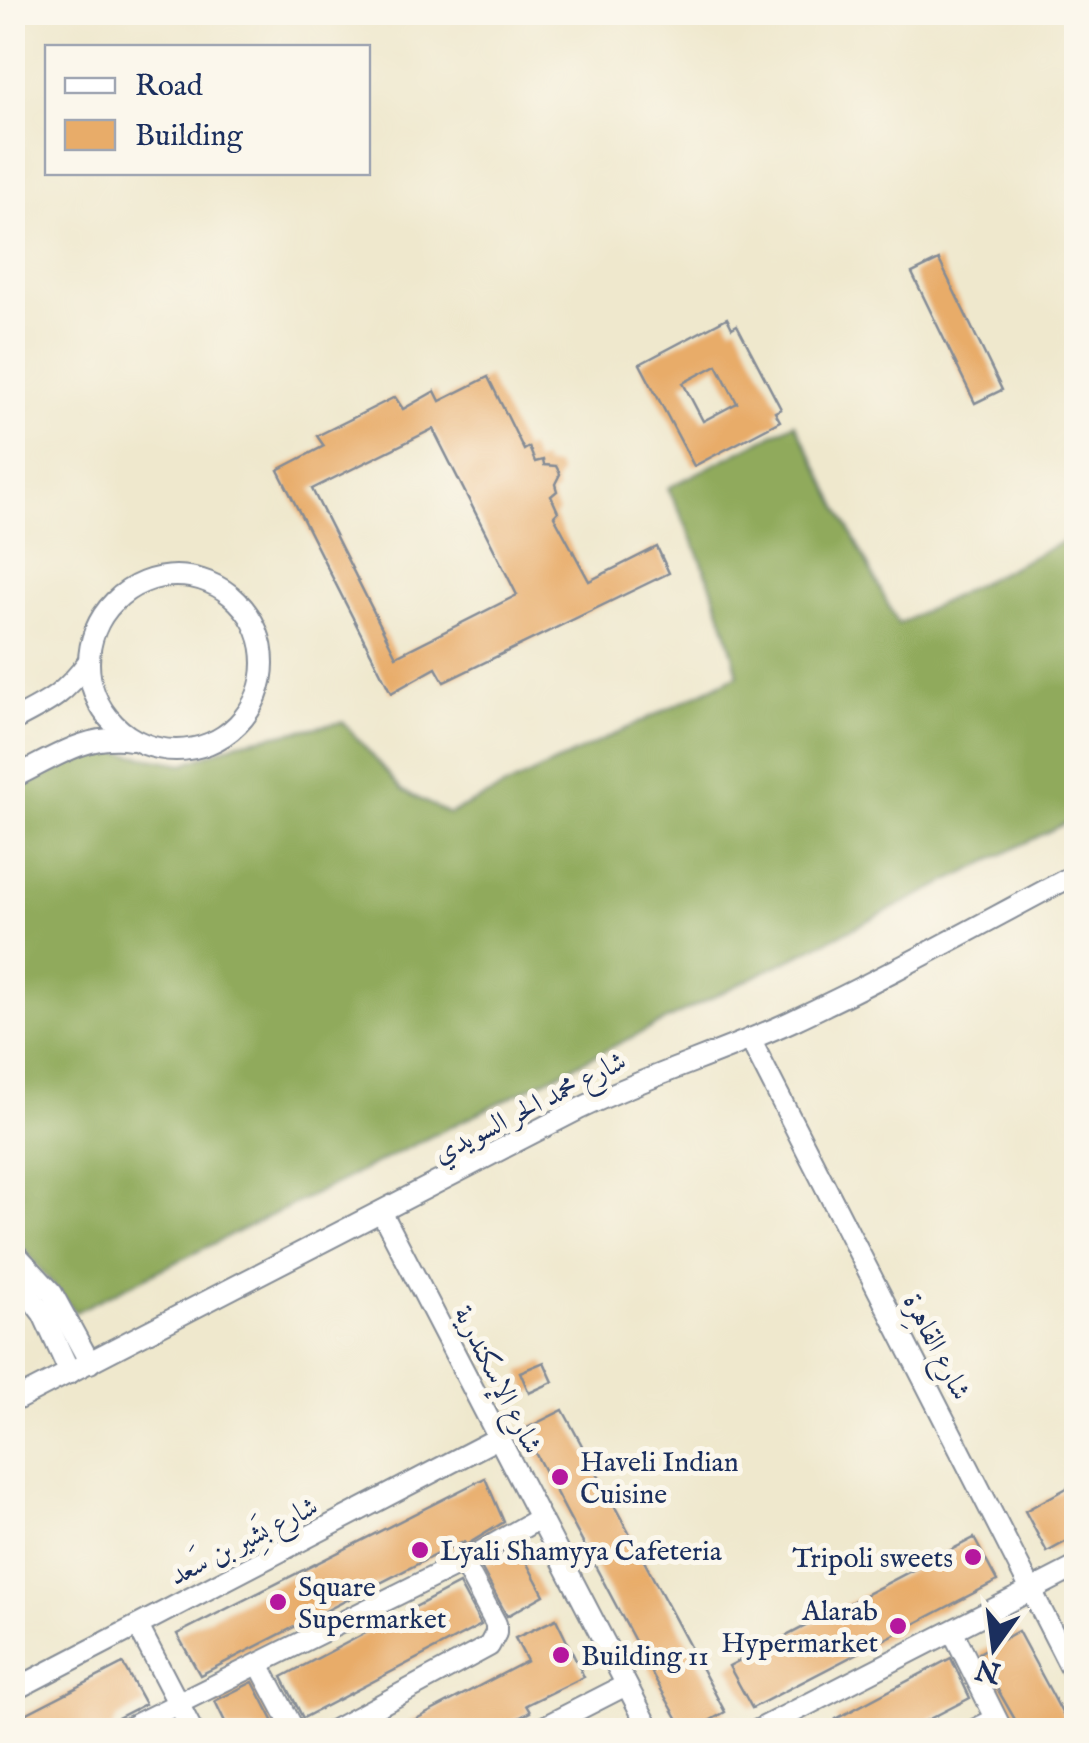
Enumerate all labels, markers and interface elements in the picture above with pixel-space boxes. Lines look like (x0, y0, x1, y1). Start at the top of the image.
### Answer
legend (45, 45, 370, 175)
text: Road (135, 68, 204, 106)
text: Building (135, 118, 244, 156)
street label: شارع محمد الحر السويدي (428, 1044, 635, 1176)
street label: شارع القاهِرة (890, 1288, 978, 1408)
street label: شارع الإسكندرية (441, 1300, 549, 1462)
place label: Haveli Indian Cuisine (580, 1446, 739, 1513)
marker: Haveli Indian Cuisine (549, 1466, 571, 1488)
street label: شارع بَشِير بن سَعد (162, 1485, 326, 1598)
place label: Lyali Shamyya Cafeteria (440, 1535, 723, 1570)
marker: Lyali Shamyya Cafeteria (409, 1539, 431, 1561)
place label: Tripoli sweets (792, 1542, 953, 1577)
marker: Tripoli sweets (962, 1546, 984, 1568)
place label: Square Supermarket (298, 1571, 447, 1638)
marker: Square Supermarket (267, 1591, 289, 1613)
place label: Alarab Hypermarket (721, 1595, 878, 1662)
north arrow (944, 1598, 1044, 1698)
marker: Alarab Hypermarket (887, 1615, 909, 1637)
place label: Building 11 (581, 1640, 709, 1675)
marker: Building 11 (550, 1644, 572, 1666)
text: N (973, 1650, 1006, 1690)

